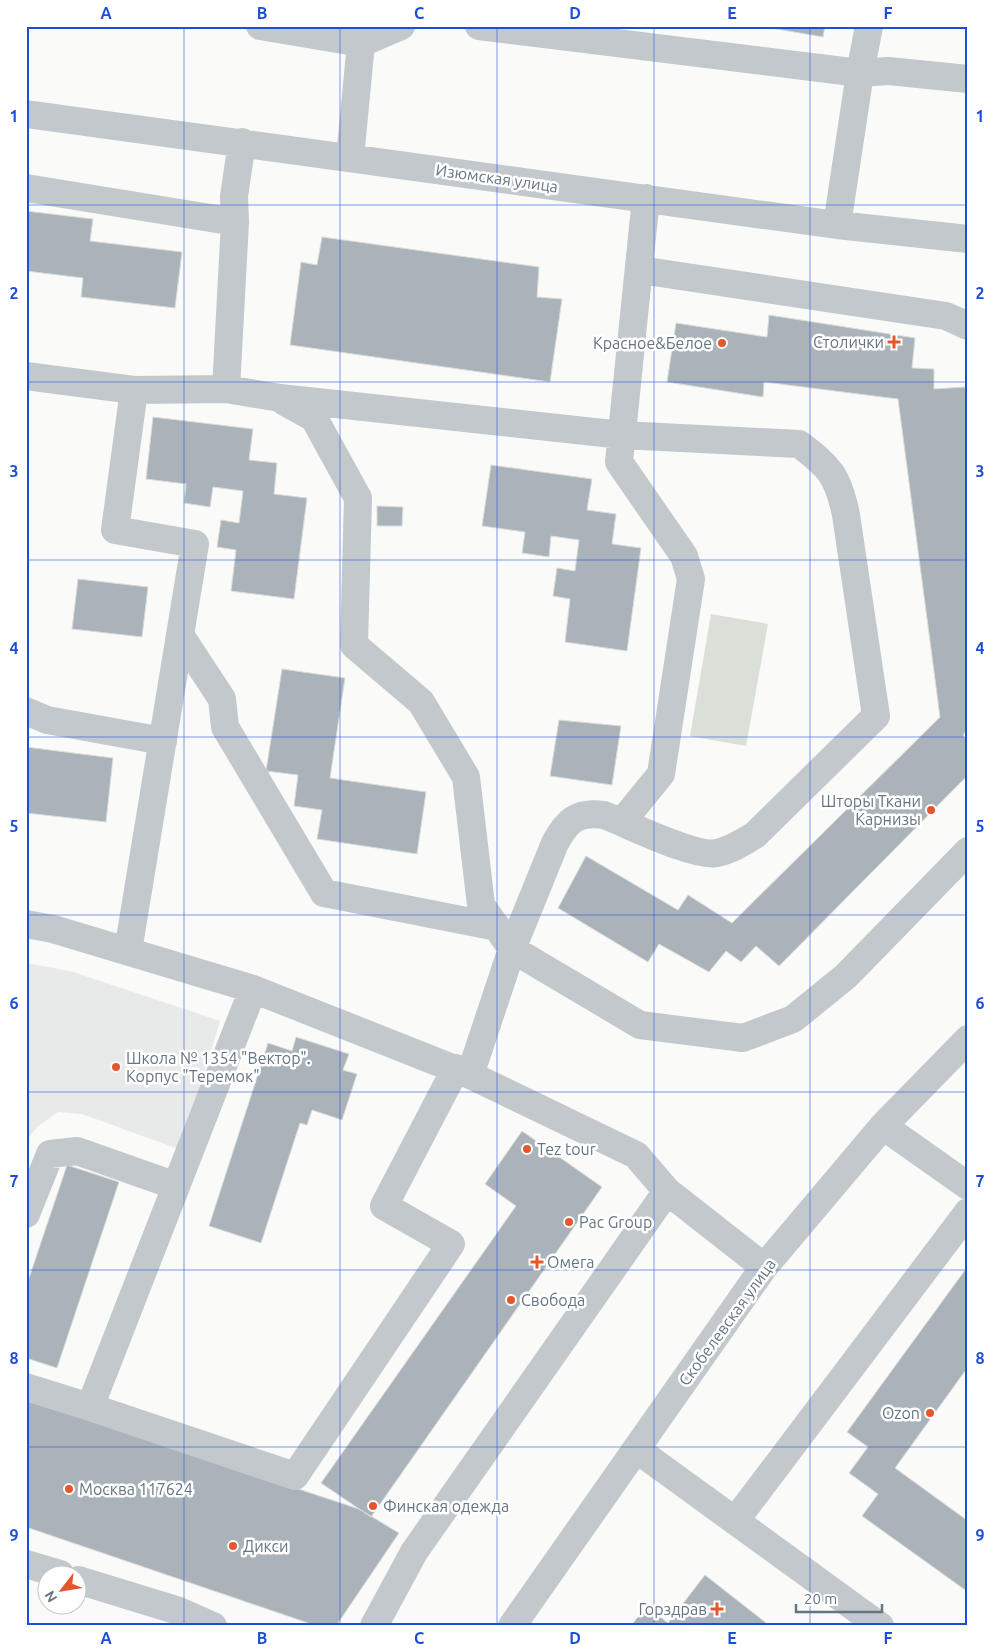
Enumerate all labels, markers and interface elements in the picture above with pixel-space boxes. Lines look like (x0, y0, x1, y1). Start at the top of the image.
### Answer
text: A (100, 4, 112, 22)
text: B (257, 4, 267, 22)
text: C (414, 4, 424, 22)
text: D (569, 4, 581, 22)
text: E (727, 4, 737, 22)
text: F (884, 4, 893, 22)
text: 1 (9, 107, 19, 125)
text: 1 (975, 107, 985, 125)
street label: Изюмская улица (435, 161, 559, 195)
text: 2 (9, 284, 19, 302)
text: 2 (975, 284, 985, 302)
place label: Столички (813, 333, 884, 351)
place label: Красное&Белое (593, 334, 712, 352)
marker: Столички (888, 336, 900, 348)
marker: Красное&Белое (716, 337, 728, 349)
text: 3 (9, 462, 19, 480)
text: 3 (975, 462, 985, 480)
text: 4 (9, 639, 19, 657)
text: 4 (975, 639, 985, 657)
place label: Шторы Ткани Карнизы (821, 792, 921, 828)
marker: Шторы Ткани Карнизы (925, 804, 937, 816)
text: 5 (9, 817, 19, 835)
text: 5 (975, 817, 985, 835)
text: 6 (9, 994, 19, 1012)
text: 6 (975, 994, 985, 1012)
place label: Школа № 1354 "Вектор". Корпус "Теремок" (126, 1049, 311, 1085)
marker: Школа № 1354 "Вектор". Корпус "Теремок" (110, 1061, 122, 1073)
place label: Tez tour (537, 1140, 596, 1158)
marker: Tez tour (521, 1143, 533, 1155)
text: 7 (9, 1172, 19, 1190)
text: 7 (975, 1172, 985, 1190)
place label: Pac Group (579, 1213, 652, 1231)
marker: Pac Group (563, 1216, 575, 1228)
place label: Омега (547, 1253, 595, 1271)
street label: Скобелевская улица (675, 1255, 779, 1389)
marker: Омега (531, 1256, 543, 1268)
place label: Свобода (521, 1291, 585, 1309)
marker: Свобода (505, 1294, 517, 1306)
text: 8 (9, 1349, 19, 1367)
text: 8 (975, 1349, 985, 1367)
place label: Ozon (882, 1404, 920, 1422)
marker: Ozon (924, 1407, 936, 1419)
place label: Москва 117624 (79, 1480, 193, 1498)
marker: Москва 117624 (63, 1483, 75, 1495)
place label: Финская одежда (383, 1497, 509, 1515)
marker: Финская одежда (367, 1500, 379, 1512)
text: 9 (9, 1526, 19, 1544)
text: 9 (975, 1526, 985, 1544)
place label: Дикси (243, 1537, 289, 1555)
marker: Дикси (227, 1540, 239, 1552)
north arrow (38, 1564, 88, 1614)
scale bar (796, 1582, 883, 1614)
text: N (41, 1588, 60, 1605)
text: 20 m (804, 1590, 837, 1607)
place label: Горздрав (638, 1600, 707, 1618)
marker: Горздрав (711, 1603, 723, 1615)
text: A (100, 1629, 112, 1647)
text: B (257, 1629, 267, 1647)
text: C (414, 1629, 424, 1647)
text: D (569, 1629, 581, 1647)
text: E (727, 1629, 737, 1647)
text: F (884, 1629, 893, 1647)

